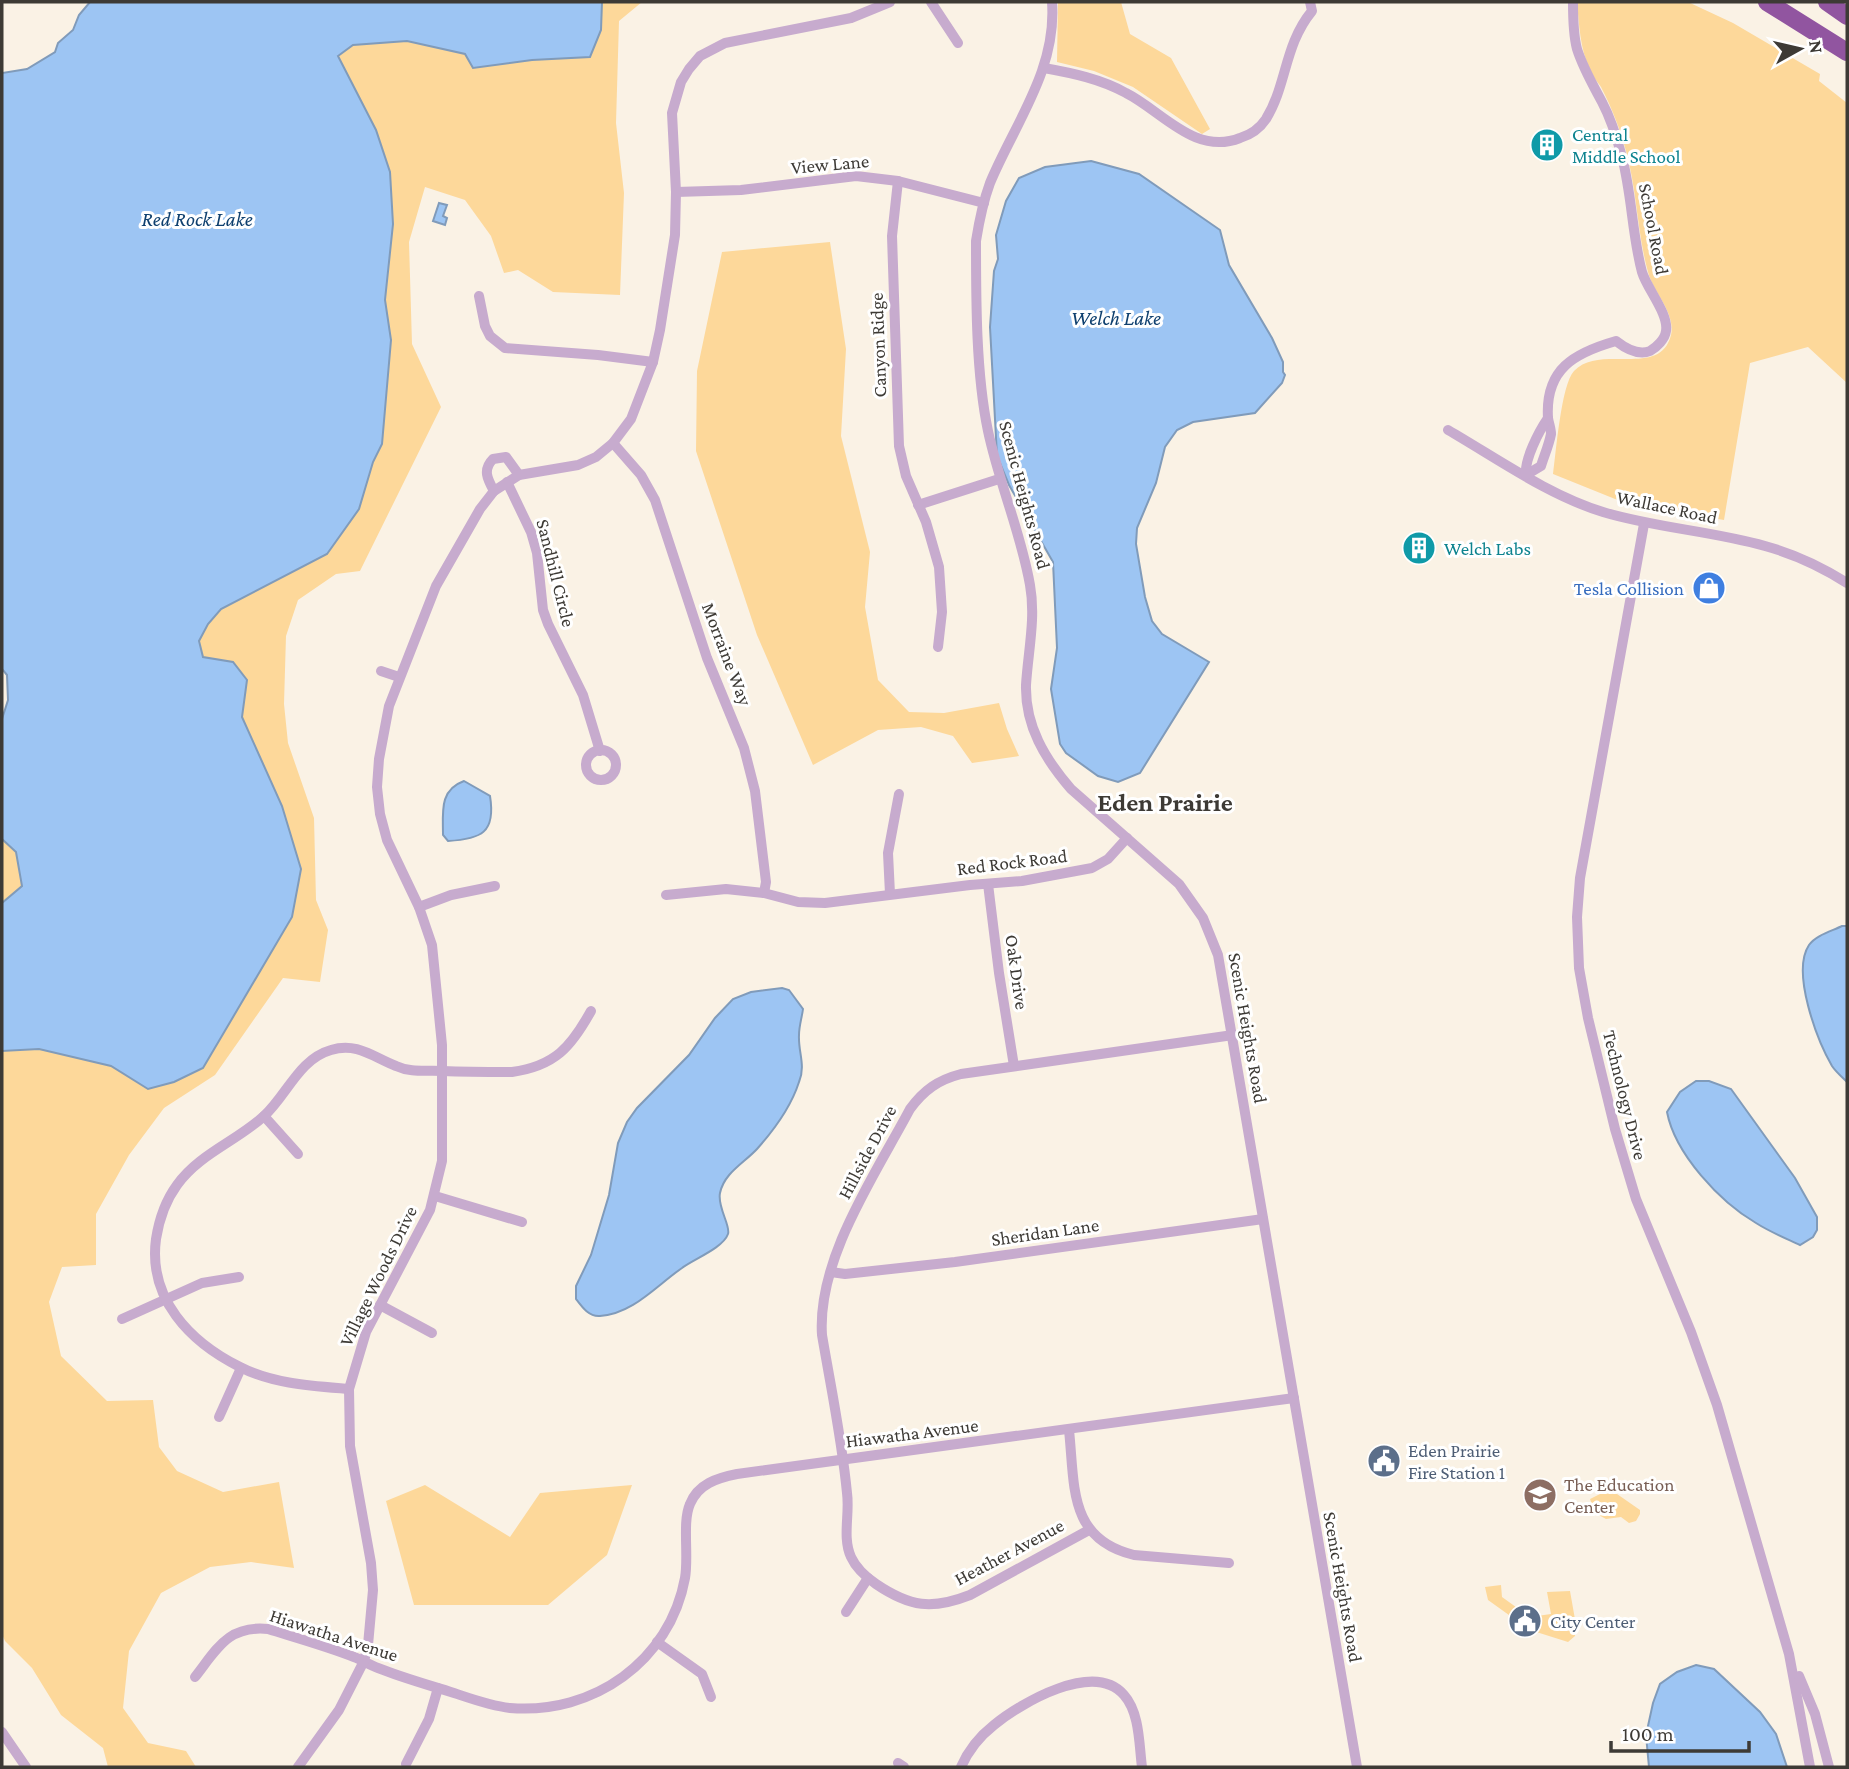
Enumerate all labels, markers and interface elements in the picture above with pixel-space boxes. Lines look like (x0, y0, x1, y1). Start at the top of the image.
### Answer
north arrow (1765, 14, 1835, 84)
text: N (1805, 39, 1828, 55)
place label: Central Middle School (1572, 124, 1680, 167)
building icon: Central Middle School (1528, 126, 1566, 164)
street label: View Lane (790, 150, 870, 178)
street label: School Road (1635, 181, 1673, 277)
water label: Red Rock Lake (141, 207, 253, 231)
street label: Canyon Ridge (866, 292, 890, 398)
water label: Welch Lake (1071, 306, 1161, 330)
street label: Scenic Heights Road (995, 419, 1055, 571)
street label: Wallace Road (1615, 486, 1719, 528)
street label: Sandhill Circle (532, 517, 580, 629)
building icon: Welch Labs (1400, 529, 1438, 567)
place label: Welch Labs (1444, 538, 1531, 559)
shop icon: Tesla Collision (1690, 569, 1728, 607)
place label: Tesla Collision (1574, 578, 1684, 599)
street label: Morraine Way (698, 600, 756, 709)
district label: Eden Prairie (1097, 788, 1233, 817)
street label: Red Rock Road (956, 845, 1068, 879)
street label: Oak Drive (1001, 933, 1033, 1011)
street label: Scenic Heights Road (1224, 951, 1272, 1105)
street label: Technology Drive (1599, 1028, 1651, 1162)
street label: Hillside Drive (834, 1102, 900, 1202)
street label: Village Woods Drive (335, 1203, 421, 1349)
street label: Sheridan Lane (990, 1214, 1100, 1250)
street label: Hiawatha Avenue (844, 1414, 980, 1452)
place label: Eden Prairie Fire Station 1 (1408, 1440, 1505, 1483)
public building icon: Eden Prairie Fire Station 1 (1365, 1442, 1403, 1480)
place label: The Education Center (1564, 1474, 1674, 1517)
school or university icon: The Education Center (1521, 1476, 1559, 1514)
street label: Scenic Heights Road (1319, 1510, 1367, 1664)
street label: Heather Avenue (951, 1514, 1067, 1590)
public building icon: City Center (1506, 1602, 1544, 1640)
street label: Hiawatha Avenue (267, 1604, 401, 1666)
place label: City Center (1550, 1611, 1636, 1632)
scale bar (1611, 1710, 1749, 1754)
text: 100 m (1622, 1722, 1674, 1746)

